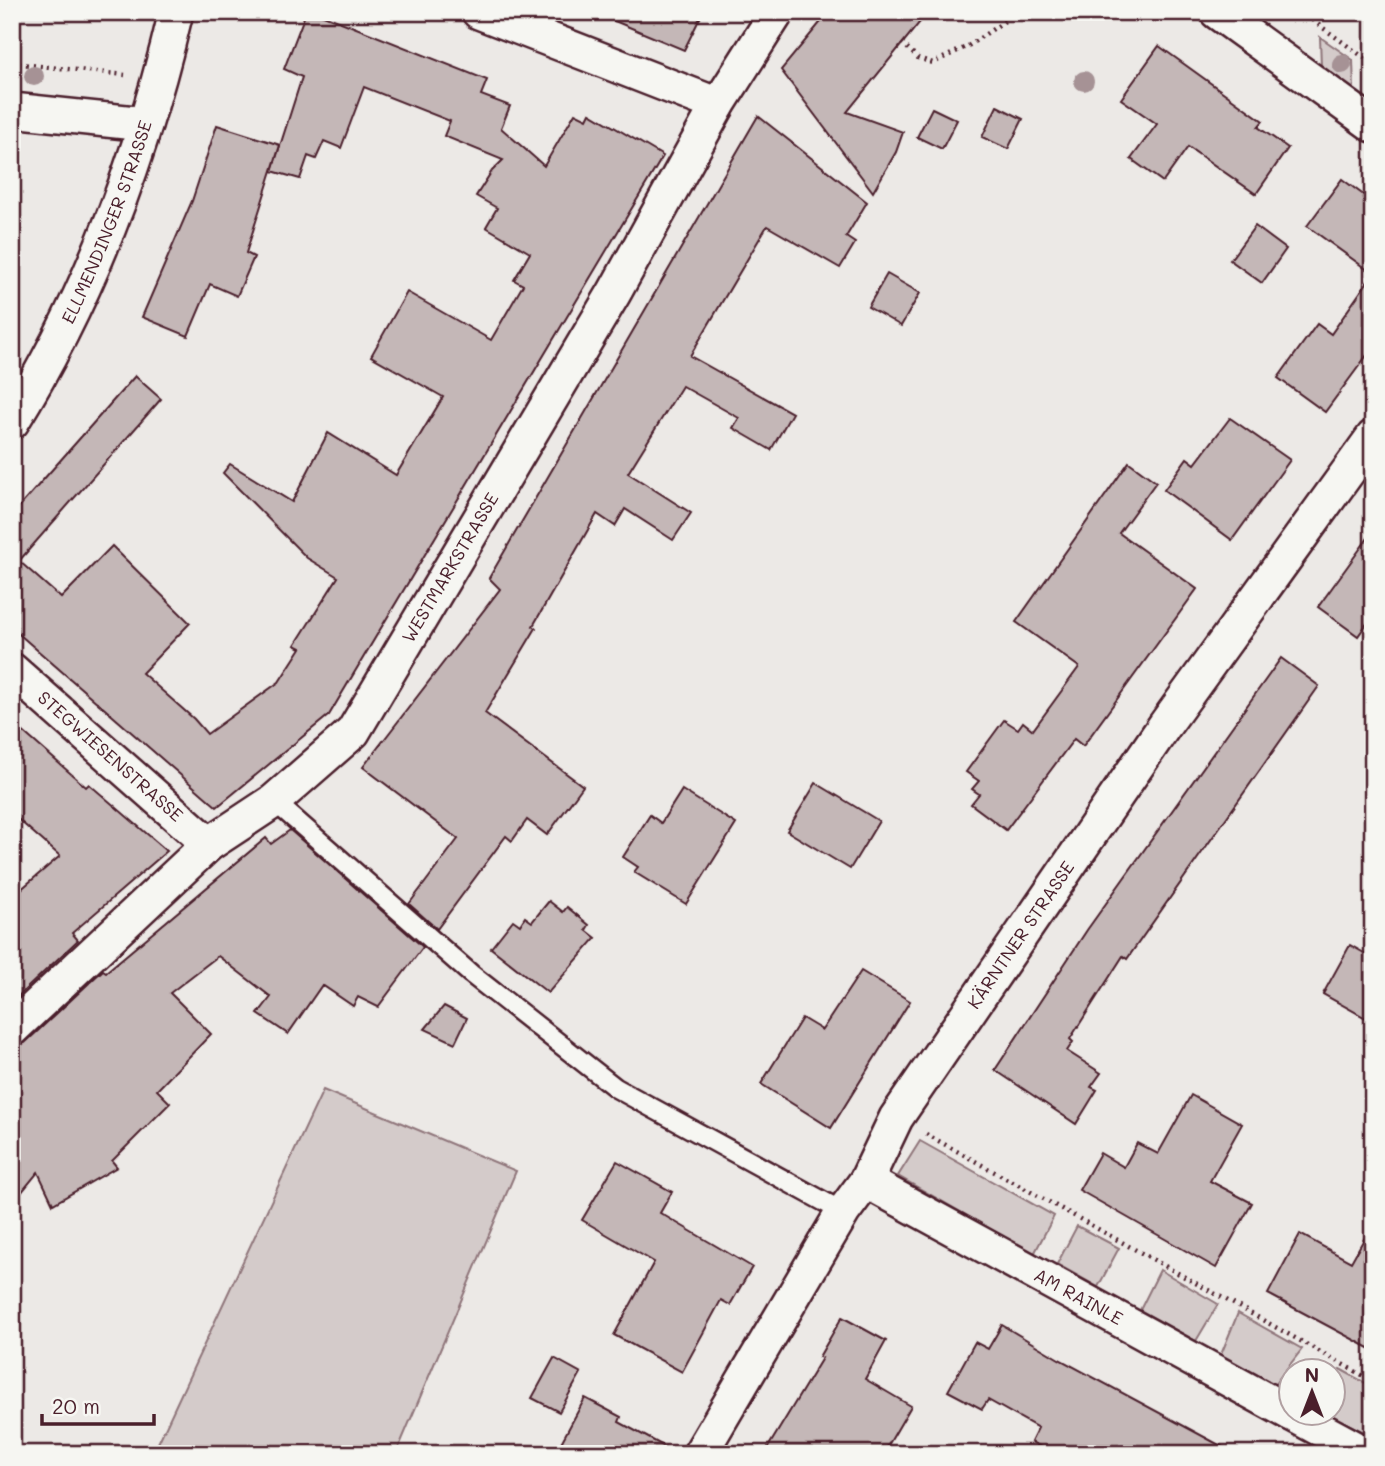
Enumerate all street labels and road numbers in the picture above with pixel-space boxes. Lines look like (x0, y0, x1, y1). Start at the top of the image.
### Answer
street label: ELLMENDINGER STRASSE (55, 117, 157, 327)
street label: WESTMARKSTRASSE (396, 488, 504, 647)
street label: STEGWIESENSTRASSE (33, 685, 189, 827)
street label: KÄRNTNER STRASSE (961, 856, 1079, 1013)
street label: AM RAINLE (1030, 1262, 1127, 1330)

